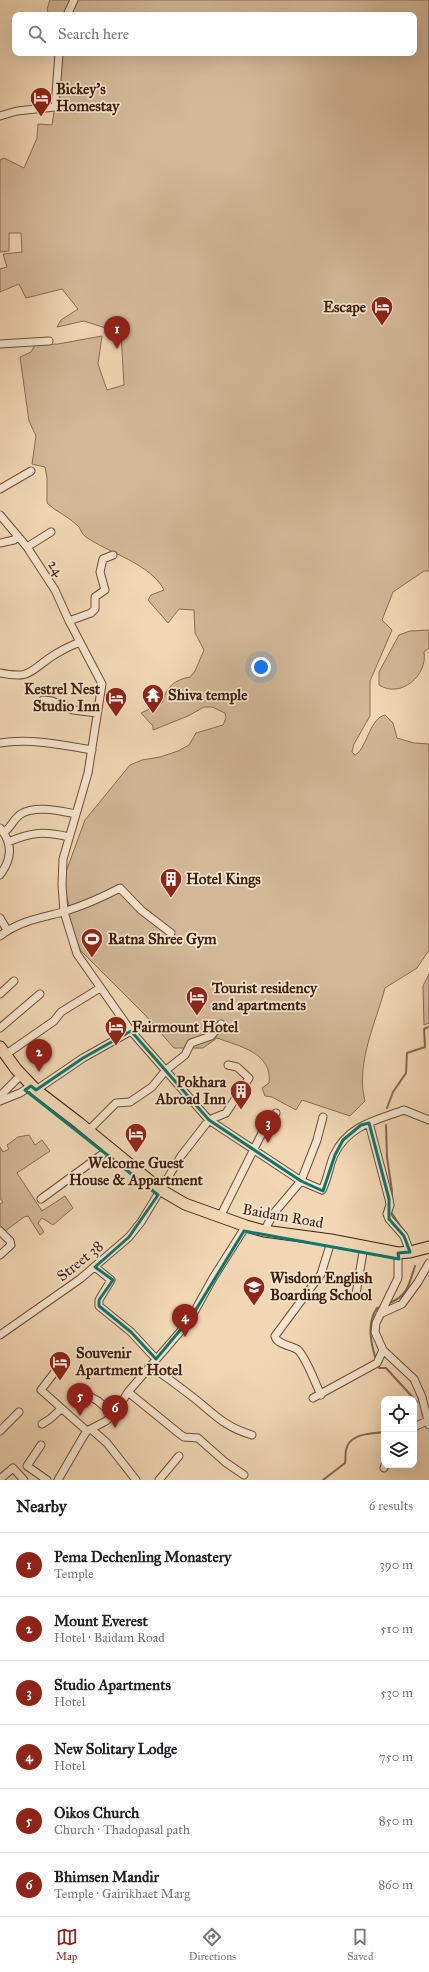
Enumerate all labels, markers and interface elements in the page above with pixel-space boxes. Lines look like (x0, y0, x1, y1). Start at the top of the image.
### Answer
search box (12, 12, 417, 56)
icon: search (26, 23, 48, 45)
text: Search here (58, 25, 129, 43)
place label: Bickey's Homestay (56, 80, 120, 116)
hotel icon: Bickey's Homestay (28, 85, 54, 118)
hotel icon: Escape (369, 294, 395, 327)
place label: Escape (323, 298, 367, 317)
pin: 1 (104, 316, 130, 349)
street label: 24 (44, 557, 68, 580)
your location (251, 657, 271, 677)
place label: Kestrel Nest Studio Inn (24, 680, 101, 715)
temple icon: Shiva temple (140, 682, 166, 715)
hotel icon: Kestrel Nest Studio Inn (103, 685, 129, 718)
place label: Shiva temple (168, 686, 248, 705)
building icon: Hotel Kings (158, 866, 184, 899)
place label: Hotel Kings (186, 870, 261, 889)
sports icon: Ratna Shree Gym (79, 926, 105, 959)
place label: Ratna Shree Gym (108, 930, 217, 949)
place label: Tourist residency and apartments (211, 979, 318, 1015)
hotel icon: Tourist residency and apartments (184, 984, 210, 1017)
hotel icon: Fairmount Hotel (103, 1014, 129, 1047)
place label: Fairmount Hotel (132, 1018, 239, 1036)
pin: 2 (26, 1039, 52, 1072)
place label: Pokhara Abroad Inn (155, 1073, 227, 1108)
building icon: Pokhara Abroad Inn (228, 1078, 254, 1111)
pin: 3 (255, 1110, 281, 1143)
hotel icon: Welcome Guest House & Appartment (123, 1121, 149, 1154)
place label: Welcome Guest House & Appartment (69, 1154, 204, 1190)
street label: Baidam Road (241, 1200, 325, 1232)
street label: Street 38 (53, 1237, 107, 1285)
place label: Wisdom English Boarding School (270, 1269, 373, 1305)
school or university icon: Wisdom English Boarding School (241, 1274, 267, 1307)
pin: 4 (172, 1304, 198, 1337)
place label: Souvenir Apartment Hotel (75, 1344, 183, 1380)
hotel icon: Souvenir Apartment Hotel (47, 1349, 73, 1382)
pin: 5 (67, 1383, 93, 1416)
pin: 6 (102, 1395, 128, 1428)
map controls (381, 1396, 417, 1468)
button: locate (381, 1396, 417, 1432)
button: layers (381, 1432, 417, 1468)
text: Nearby (16, 1496, 67, 1517)
text: 6 results (369, 1498, 413, 1514)
text: Pema Dechenling Monastery (54, 1548, 231, 1566)
text: 1 (26, 1557, 32, 1573)
text: 390 m (380, 1557, 413, 1573)
text: Temple (54, 1566, 94, 1582)
text: Mount Everest (54, 1612, 148, 1630)
text: 2 (26, 1621, 32, 1637)
text: 510 m (381, 1621, 413, 1637)
text: Hotel · Baidam Road (54, 1630, 165, 1646)
text: Studio Apartments (54, 1676, 171, 1694)
text: 3 (26, 1685, 32, 1701)
text: 530 m (380, 1685, 413, 1701)
text: Hotel (54, 1694, 85, 1710)
text: New Solitary Lodge (54, 1740, 177, 1758)
text: 4 (25, 1749, 33, 1765)
text: 750 m (379, 1749, 413, 1765)
text: Hotel (54, 1758, 85, 1774)
text: Oikos Church (54, 1804, 139, 1822)
text: 5 (26, 1813, 32, 1829)
text: 850 m (379, 1813, 413, 1829)
text: Church · Thadopasal path (54, 1822, 190, 1838)
text: Bhimsen Mandir (54, 1868, 159, 1886)
text: 6 (26, 1877, 32, 1893)
text: 860 m (378, 1877, 413, 1893)
text: Temple · Gairikhaet Marg (54, 1886, 190, 1902)
tab: Map (56, 1926, 78, 1963)
tab: Directions (189, 1926, 236, 1963)
tab: Saved (347, 1926, 373, 1963)

